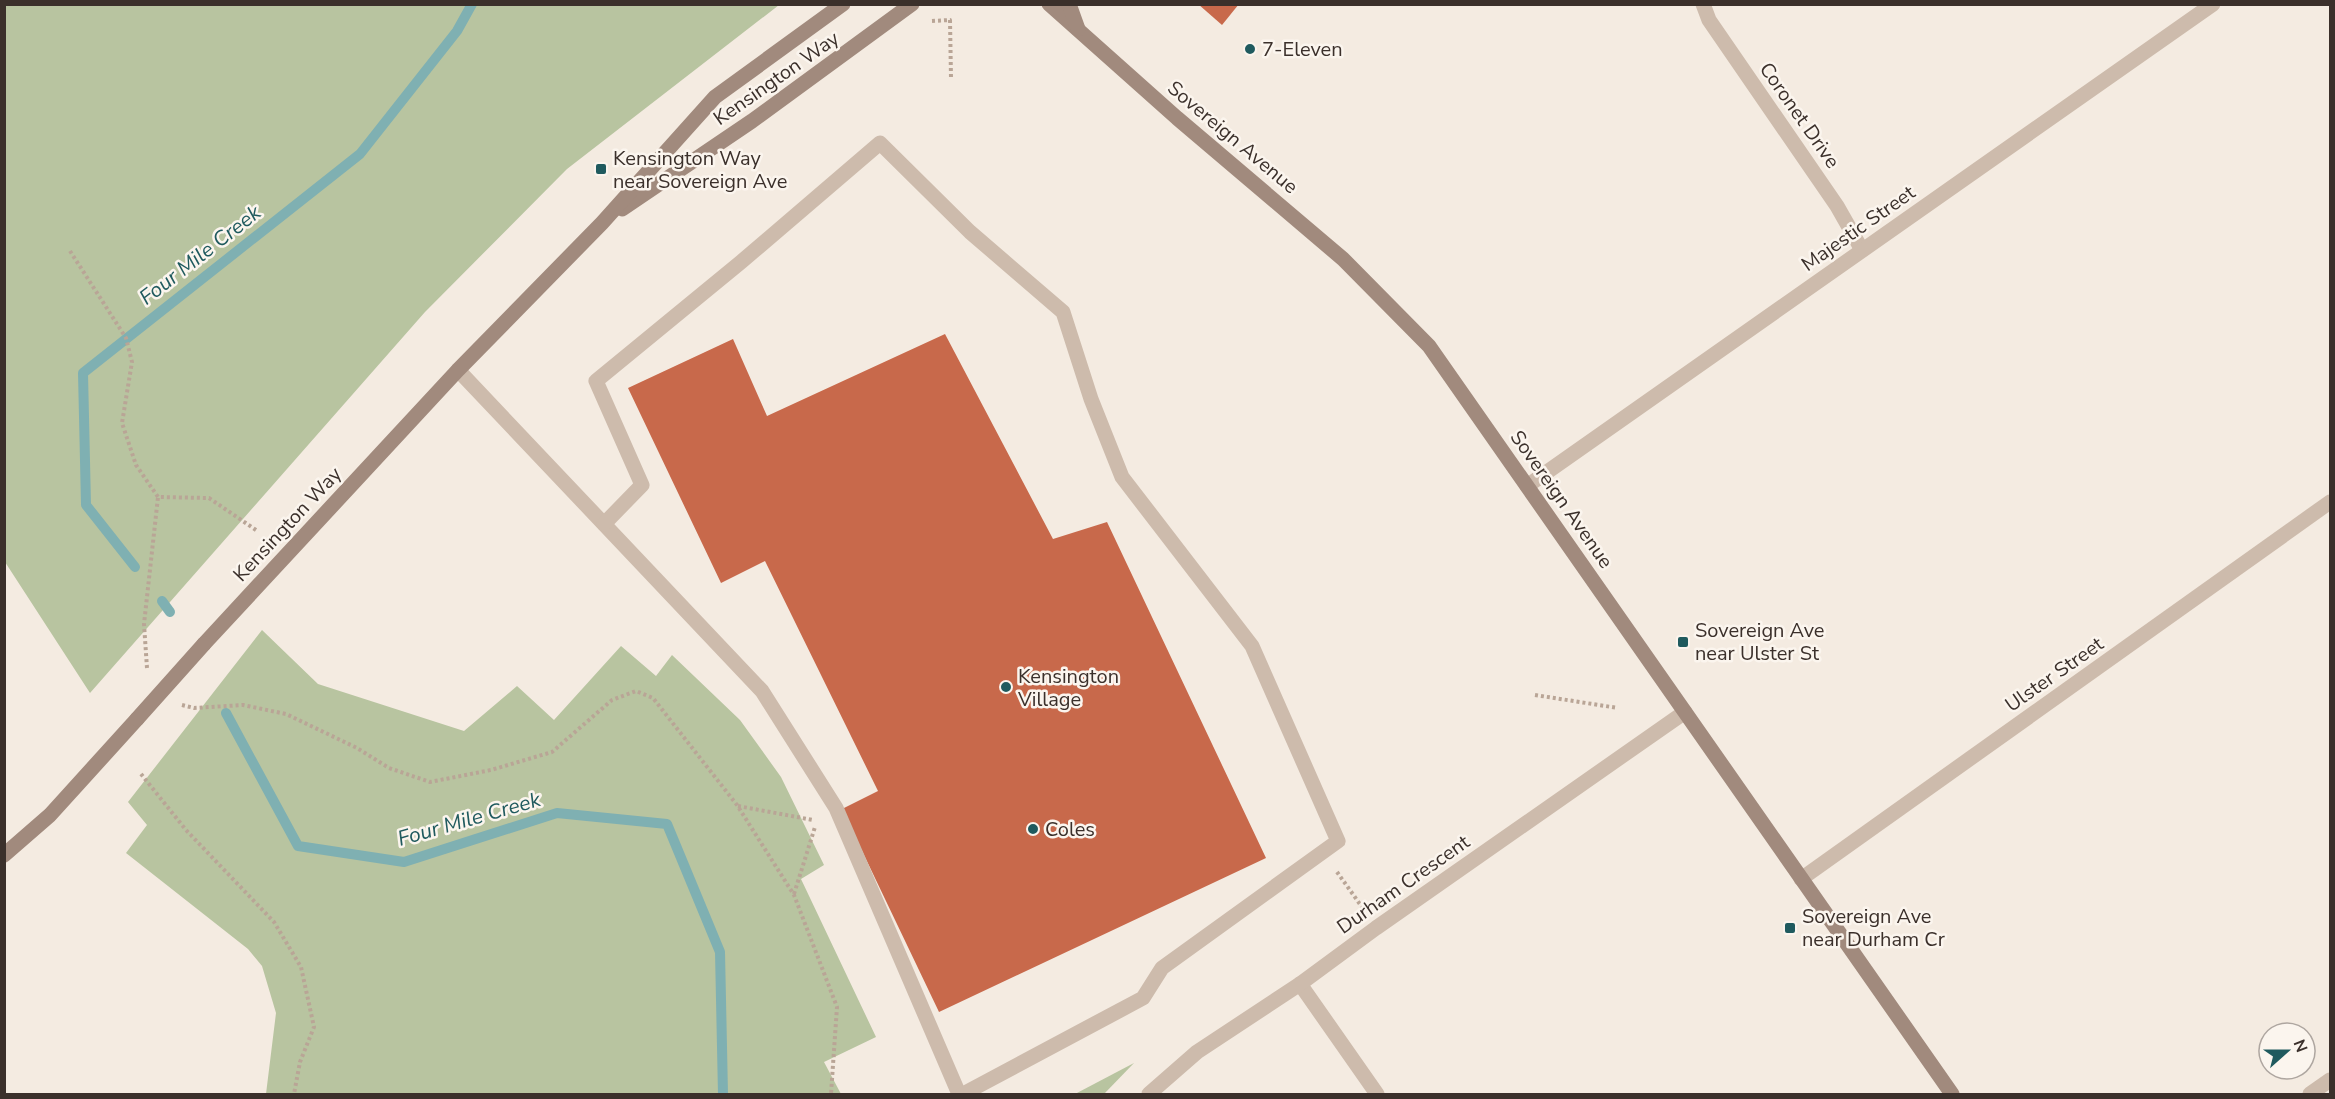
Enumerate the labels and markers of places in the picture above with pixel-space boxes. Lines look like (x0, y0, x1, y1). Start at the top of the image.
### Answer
place label: 7-Eleven (1262, 36, 1343, 63)
marker: 7-Eleven (1243, 42, 1257, 56)
place label: Kensington Way near Sovereign Ave (613, 145, 787, 195)
marker: Kensington Way near Sovereign Ave (594, 162, 608, 176)
place label: Sovereign Ave near Ulster St (1695, 617, 1824, 667)
marker: Sovereign Ave near Ulster St (1676, 635, 1690, 649)
place label: Kensington Village (1017, 663, 1119, 713)
marker: Kensington Village (999, 680, 1013, 694)
place label: Coles (1045, 816, 1095, 843)
marker: Coles (1026, 822, 1040, 836)
place label: Sovereign Ave near Durham Cr (1802, 903, 1945, 953)
marker: Sovereign Ave near Durham Cr (1783, 921, 1797, 935)

